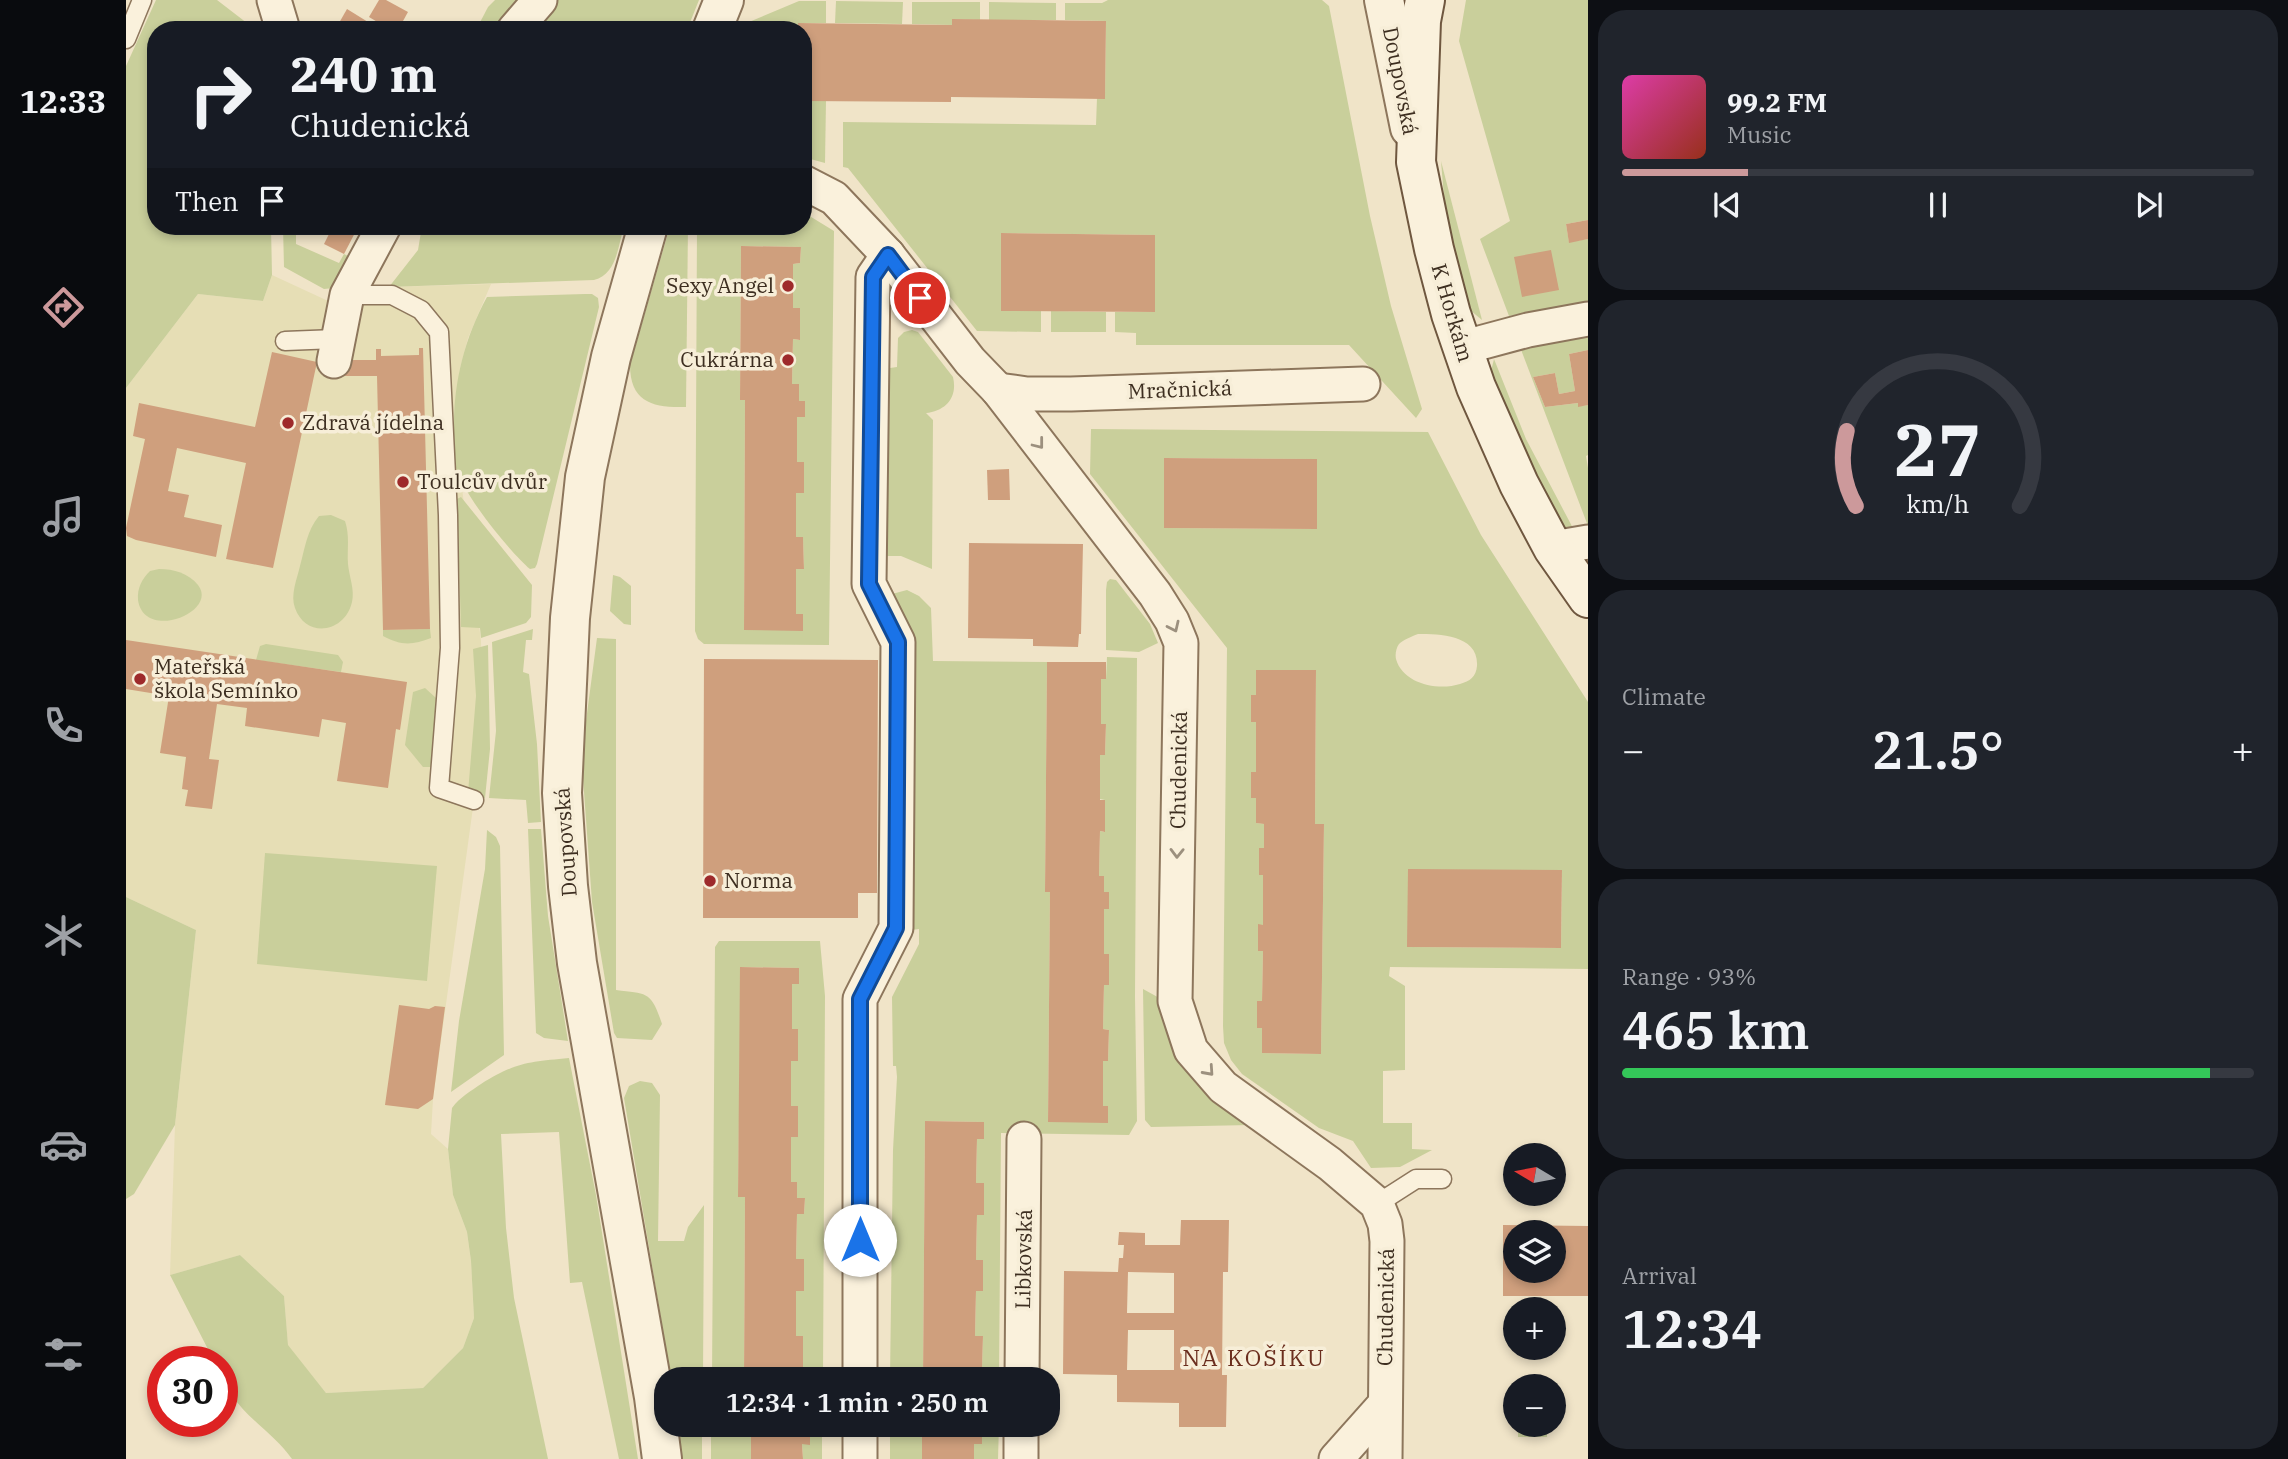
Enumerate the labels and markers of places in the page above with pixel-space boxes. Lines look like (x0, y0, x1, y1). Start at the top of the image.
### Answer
pin (890, 268, 950, 328)
place label: Sexy Angel (666, 271, 774, 299)
marker: Sexy Angel (780, 278, 796, 294)
place label: Cukrárna (680, 345, 774, 373)
marker: Cukrárna (780, 352, 796, 368)
place label: Zdravá jídelna (302, 408, 444, 436)
marker: Zdravá jídelna (280, 415, 296, 431)
place label: Toulcův dvůr (417, 467, 548, 495)
marker: Toulcův dvůr (395, 474, 411, 490)
place label: Mateřská škola Semínko (154, 652, 298, 704)
marker: Mateřská škola Semínko (132, 671, 148, 687)
place label: Norma (724, 866, 793, 894)
marker: Norma (702, 873, 718, 889)

